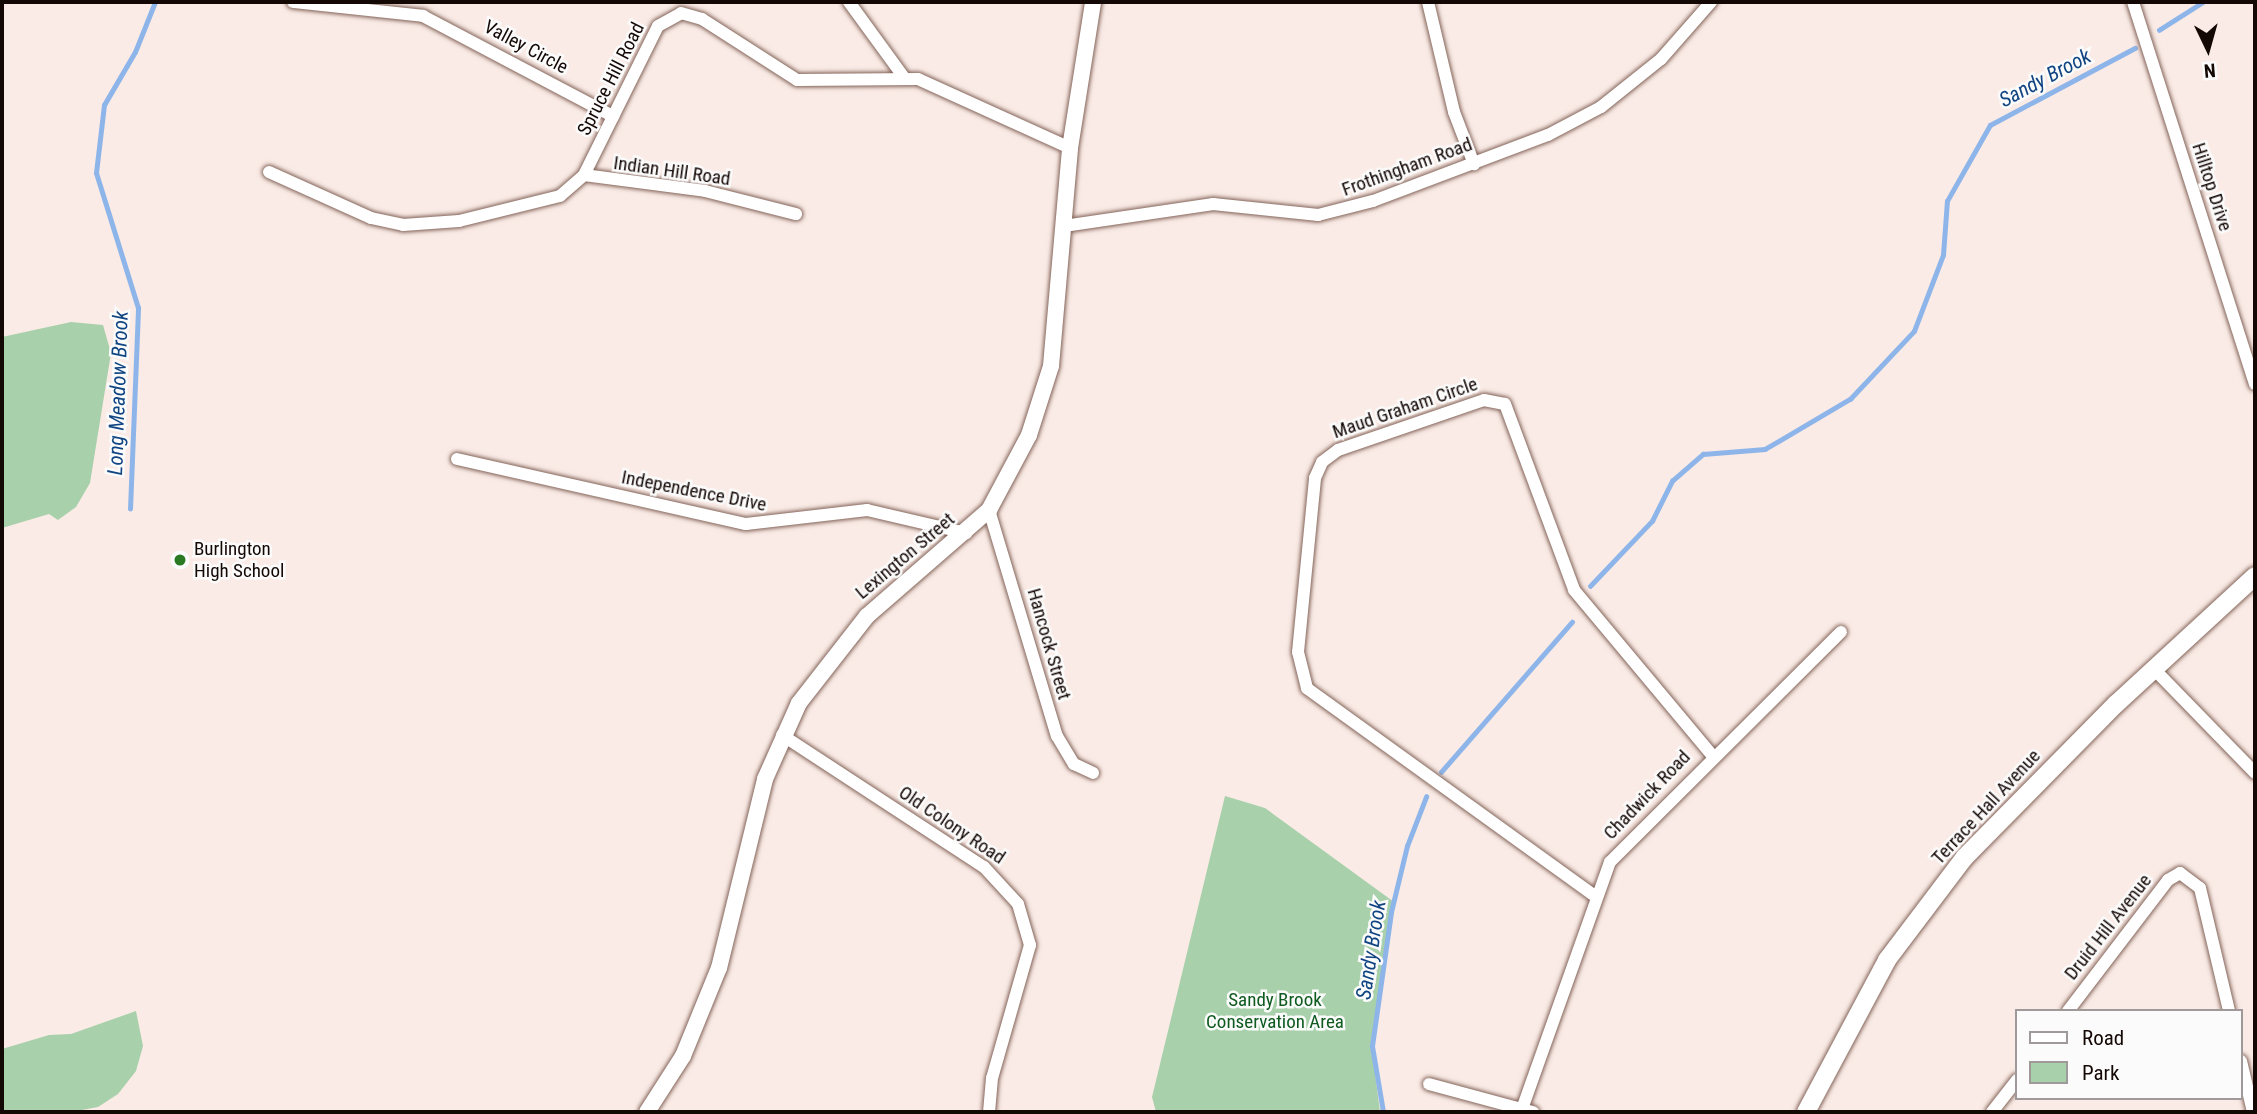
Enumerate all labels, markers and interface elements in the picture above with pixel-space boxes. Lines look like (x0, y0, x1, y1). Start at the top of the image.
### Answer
north arrow (2173, 14, 2243, 84)
street label: Valley Circle (480, 15, 572, 79)
street label: Spruce Hill Road (573, 19, 649, 139)
water label: Sandy Brook (1995, 43, 2095, 113)
text: N (2203, 58, 2217, 82)
street label: Frothingham Road (1339, 133, 1475, 201)
street label: Hilltop Drive (2187, 140, 2237, 234)
street label: Indian Hill Road (612, 152, 732, 190)
water label: Long Meadow Brook (103, 310, 133, 476)
street label: Maud Graham Circle (1329, 372, 1481, 444)
street label: Independence Drive (620, 466, 768, 516)
street label: Lexington Street (851, 508, 959, 604)
place label: Burlington High School (194, 538, 284, 582)
marker: Burlington High School (172, 552, 188, 568)
street label: Hancock Street (1022, 586, 1076, 702)
street label: Terrace Hall Avenue (1927, 745, 2045, 869)
street label: Chadwick Road (1599, 746, 1695, 844)
street label: Old Colony Road (894, 781, 1010, 869)
street label: Druid Hill Avenue (2060, 870, 2156, 984)
water label: Sandy Brook (1351, 898, 1391, 1002)
park label: Sandy Brook Conservation Area (1206, 989, 1344, 1033)
legend (2016, 1009, 2243, 1100)
text: Road (2082, 1026, 2124, 1050)
text: Park (2082, 1061, 2119, 1085)

